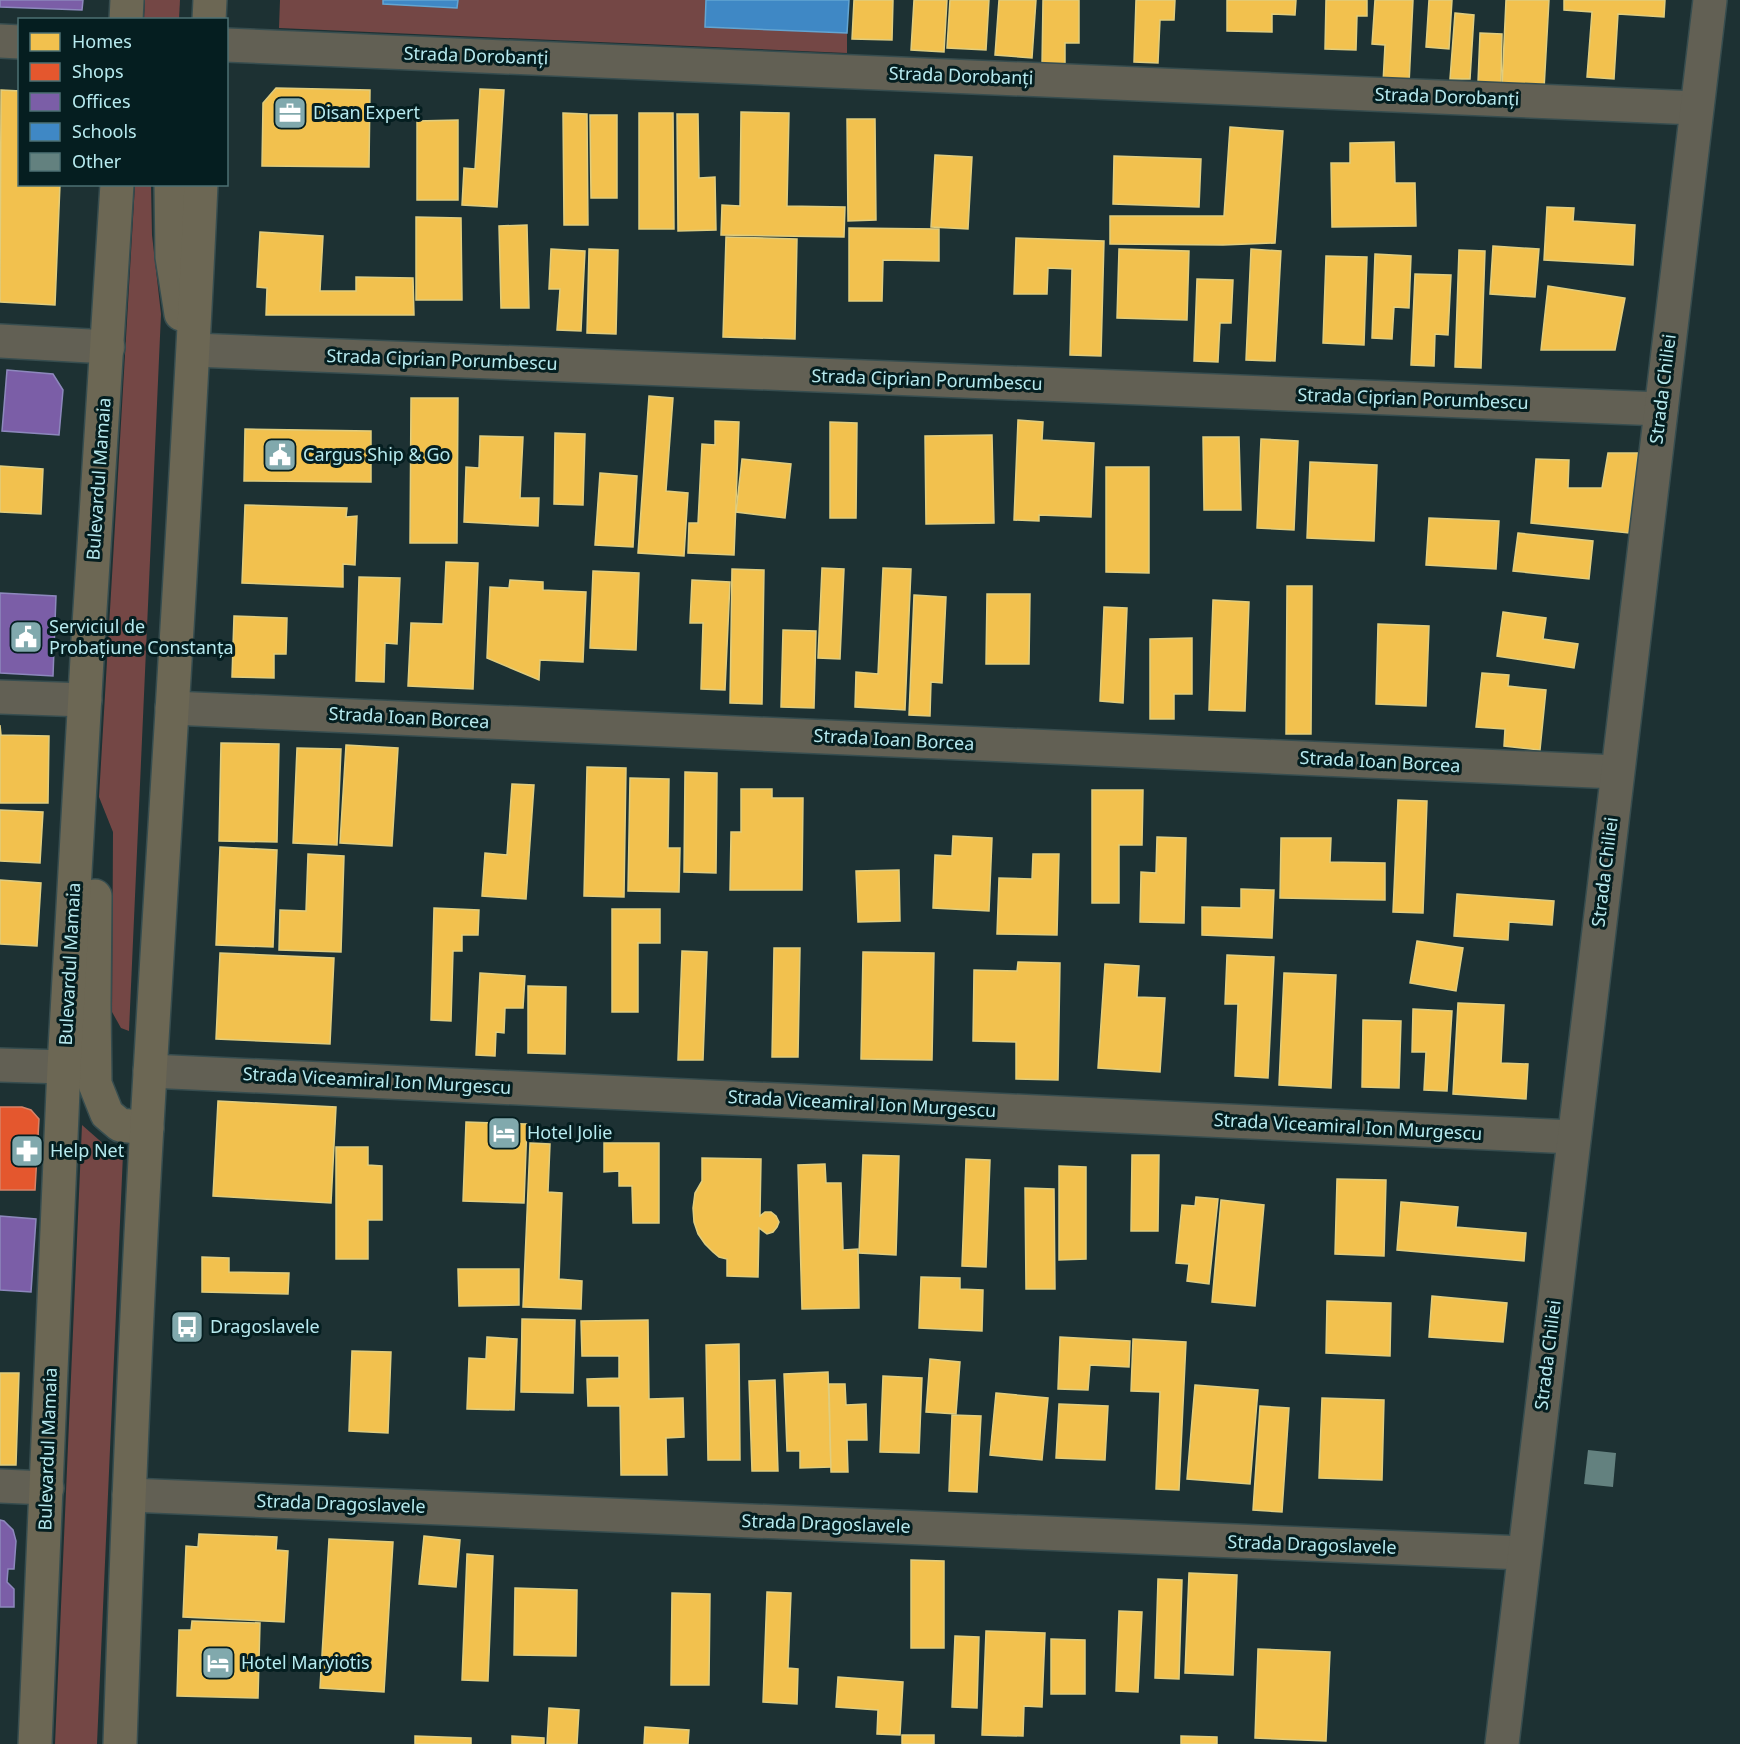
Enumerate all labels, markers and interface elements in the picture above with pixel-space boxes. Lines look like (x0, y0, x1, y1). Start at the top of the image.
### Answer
legend (18, 18, 228, 186)
text: Homes (72, 29, 132, 53)
street label: Strada Dorobanți (403, 40, 549, 70)
text: Shops (72, 59, 124, 83)
street label: Strada Dorobanți (888, 60, 1034, 90)
street label: Strada Dorobanți (1374, 81, 1520, 111)
text: Offices (72, 89, 131, 113)
office icon: Disan Expert (272, 95, 308, 131)
place label: Disan Expert (313, 100, 420, 124)
text: Schools (72, 119, 137, 143)
text: Other (72, 149, 122, 173)
street label: Strada Chiliei (1643, 333, 1681, 445)
street label: Strada Ciprian Porumbescu (326, 343, 558, 375)
street label: Strada Ciprian Porumbescu (811, 363, 1043, 395)
street label: Strada Ciprian Porumbescu (1297, 382, 1529, 414)
street label: Bulevardul Mamaia (80, 397, 116, 561)
public building icon: Cargus Ship & Go (262, 437, 298, 473)
place label: Cargus Ship & Go (303, 442, 450, 466)
place label: Serviciul de Probațiune Constanța (49, 614, 234, 659)
public building icon: Serviciul de Probațiune Constanța (8, 619, 44, 655)
street label: Strada Ioan Borcea (328, 701, 490, 733)
street label: Strada Ioan Borcea (813, 723, 975, 755)
street label: Strada Ioan Borcea (1299, 745, 1461, 777)
street label: Strada Chiliei (1585, 816, 1623, 928)
street label: Bulevardul Mamaia (53, 882, 85, 1046)
street label: Strada Viceamiral Ion Murgescu (242, 1061, 512, 1099)
street label: Strada Viceamiral Ion Murgescu (727, 1084, 997, 1122)
street label: Strada Viceamiral Ion Murgescu (1213, 1107, 1483, 1145)
hotel icon: Hotel Jolie (486, 1115, 522, 1151)
place label: Hotel Jolie (527, 1120, 612, 1144)
pharmacy icon: Help Net (9, 1133, 45, 1169)
place label: Help Net (50, 1138, 125, 1162)
street label: Strada Chiliei (1528, 1299, 1566, 1411)
bus stop icon: Dragoslavele (169, 1309, 205, 1345)
place label: Dragoslavele (210, 1314, 320, 1338)
street label: Bulevardul Mamaia (32, 1367, 62, 1531)
street label: Strada Dragoslavele (256, 1488, 426, 1518)
street label: Strada Dragoslavele (741, 1508, 911, 1538)
street label: Strada Dragoslavele (1227, 1529, 1397, 1559)
hotel icon: Hotel Maryiotis (200, 1645, 236, 1681)
place label: Hotel Maryiotis (241, 1650, 370, 1674)

